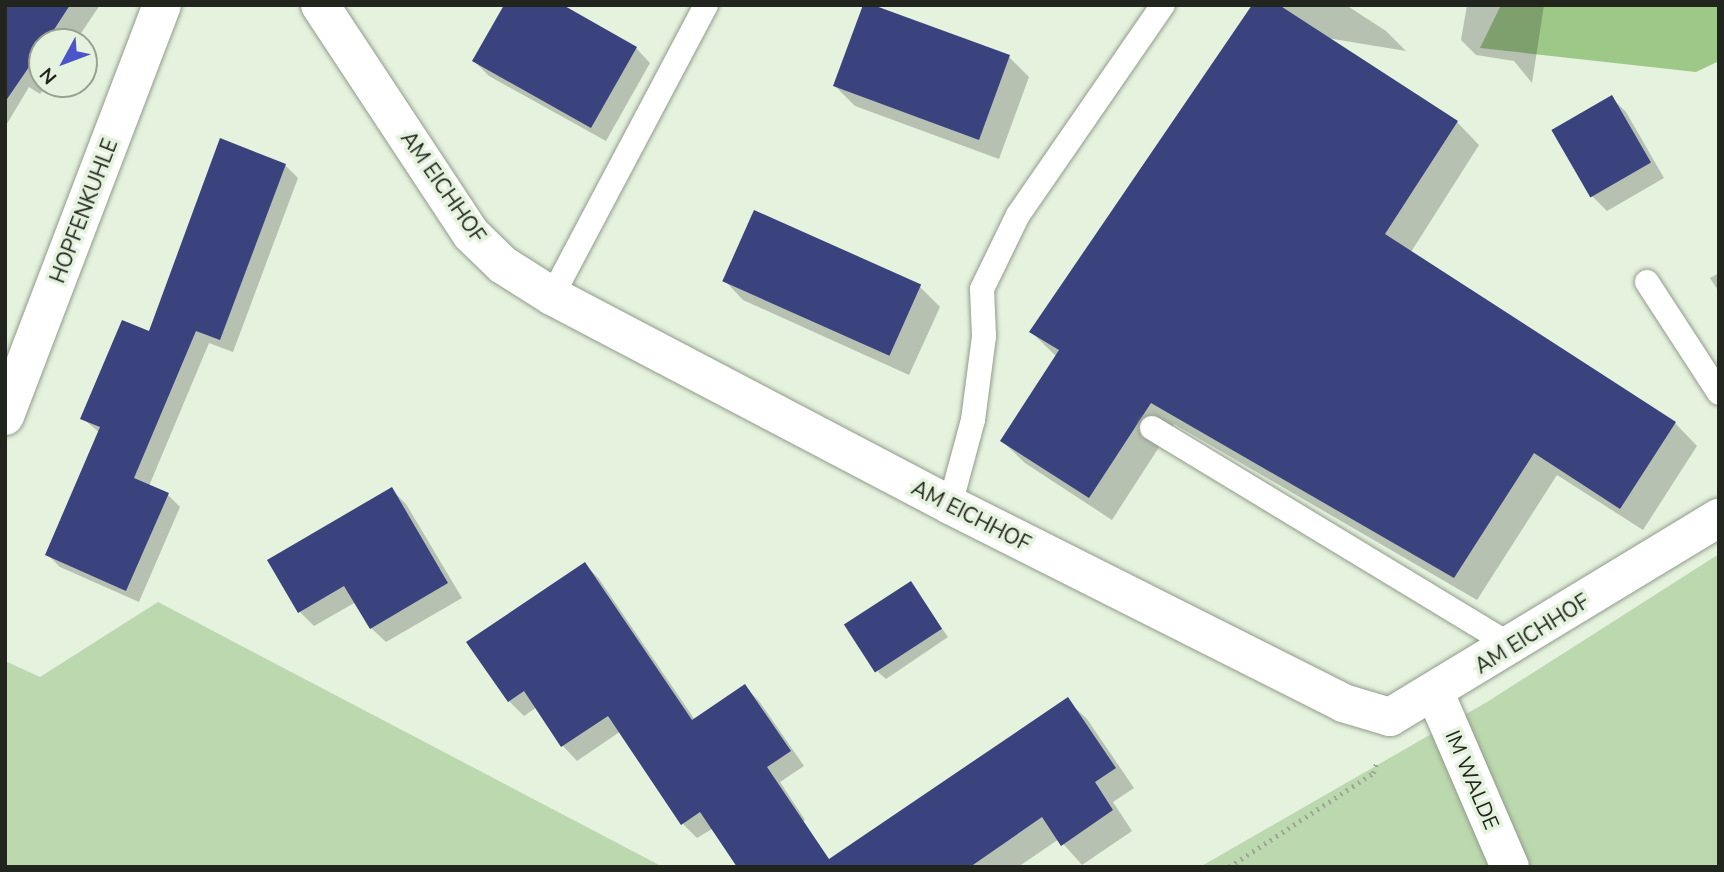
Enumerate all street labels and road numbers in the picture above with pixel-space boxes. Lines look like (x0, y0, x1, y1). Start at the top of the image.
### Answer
street label: AM EICHHOF (395, 127, 491, 247)
street label: HOPFENKUHLE (45, 135, 123, 287)
street label: AM EICHHOF (907, 475, 1035, 557)
street label: AM EICHHOF (1470, 589, 1594, 679)
street label: IM WALDE (1440, 727, 1504, 833)

